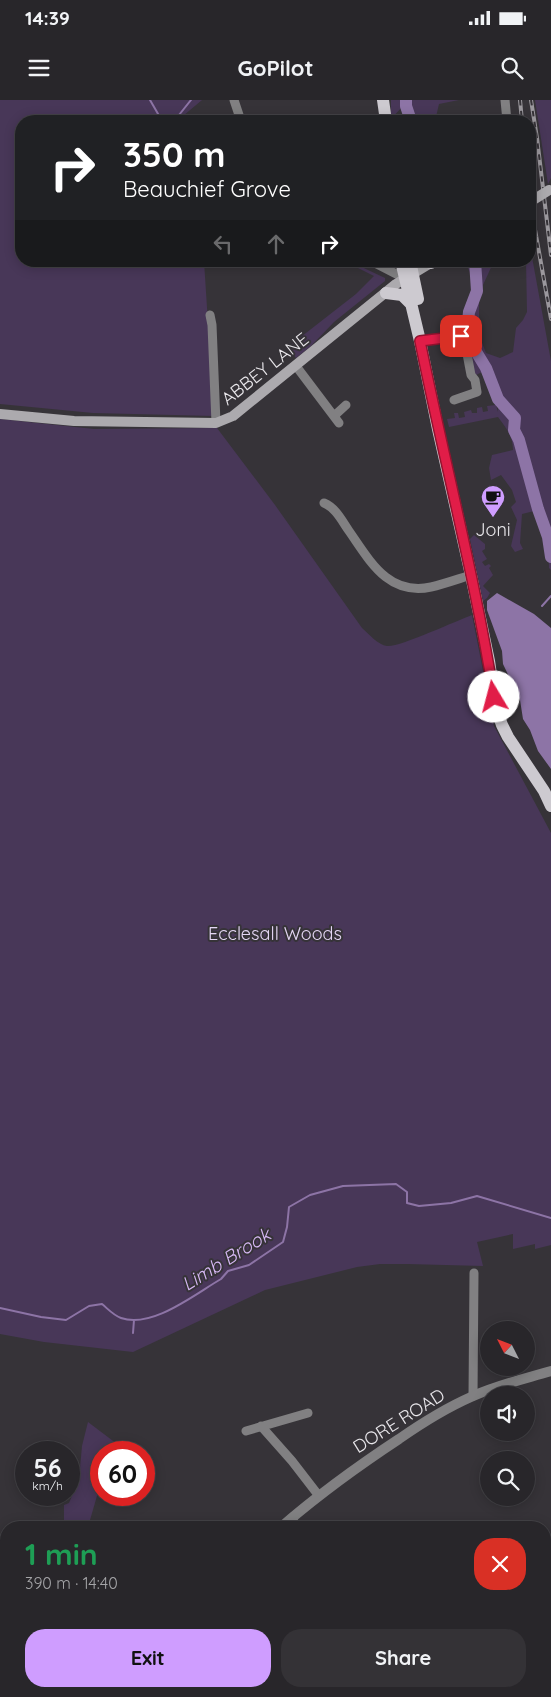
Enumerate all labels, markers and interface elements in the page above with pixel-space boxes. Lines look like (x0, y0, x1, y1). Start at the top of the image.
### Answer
text: 14:39 (25, 6, 70, 30)
icon: menu (25, 54, 53, 82)
text: GoPilot (238, 54, 313, 82)
icon: search (498, 54, 526, 82)
text: 350 m (123, 132, 226, 176)
icon: right (40, 135, 105, 200)
text: Beauchief Grove (123, 175, 291, 203)
icon: left (209, 230, 237, 258)
icon: ahead (262, 230, 290, 258)
icon: right (315, 230, 343, 258)
pin (440, 315, 482, 357)
icon: arrive (447, 322, 475, 350)
street label: ABBEY LANE (216, 327, 313, 410)
cafe icon: Joni (480, 484, 506, 518)
place label: Joni (475, 518, 511, 541)
position arrow (467, 670, 519, 722)
park label: Ecclesall Woods (208, 922, 342, 945)
water label: Limb Brook (177, 1221, 277, 1296)
north arrow (480, 1321, 535, 1376)
map controls (480, 1321, 535, 1506)
street label: DORE ROAD (349, 1383, 449, 1458)
button: sound (480, 1386, 535, 1441)
speed limit sign: 60 (90, 1441, 155, 1506)
button: search (480, 1451, 535, 1506)
text: 56 (33, 1452, 62, 1483)
text: km/h (32, 1478, 63, 1493)
text: 1 min (25, 1535, 98, 1573)
button: close (474, 1538, 526, 1590)
text: 390 m · 14:40 (25, 1573, 118, 1593)
button: Exit (25, 1629, 271, 1687)
button: Share (281, 1629, 526, 1687)

